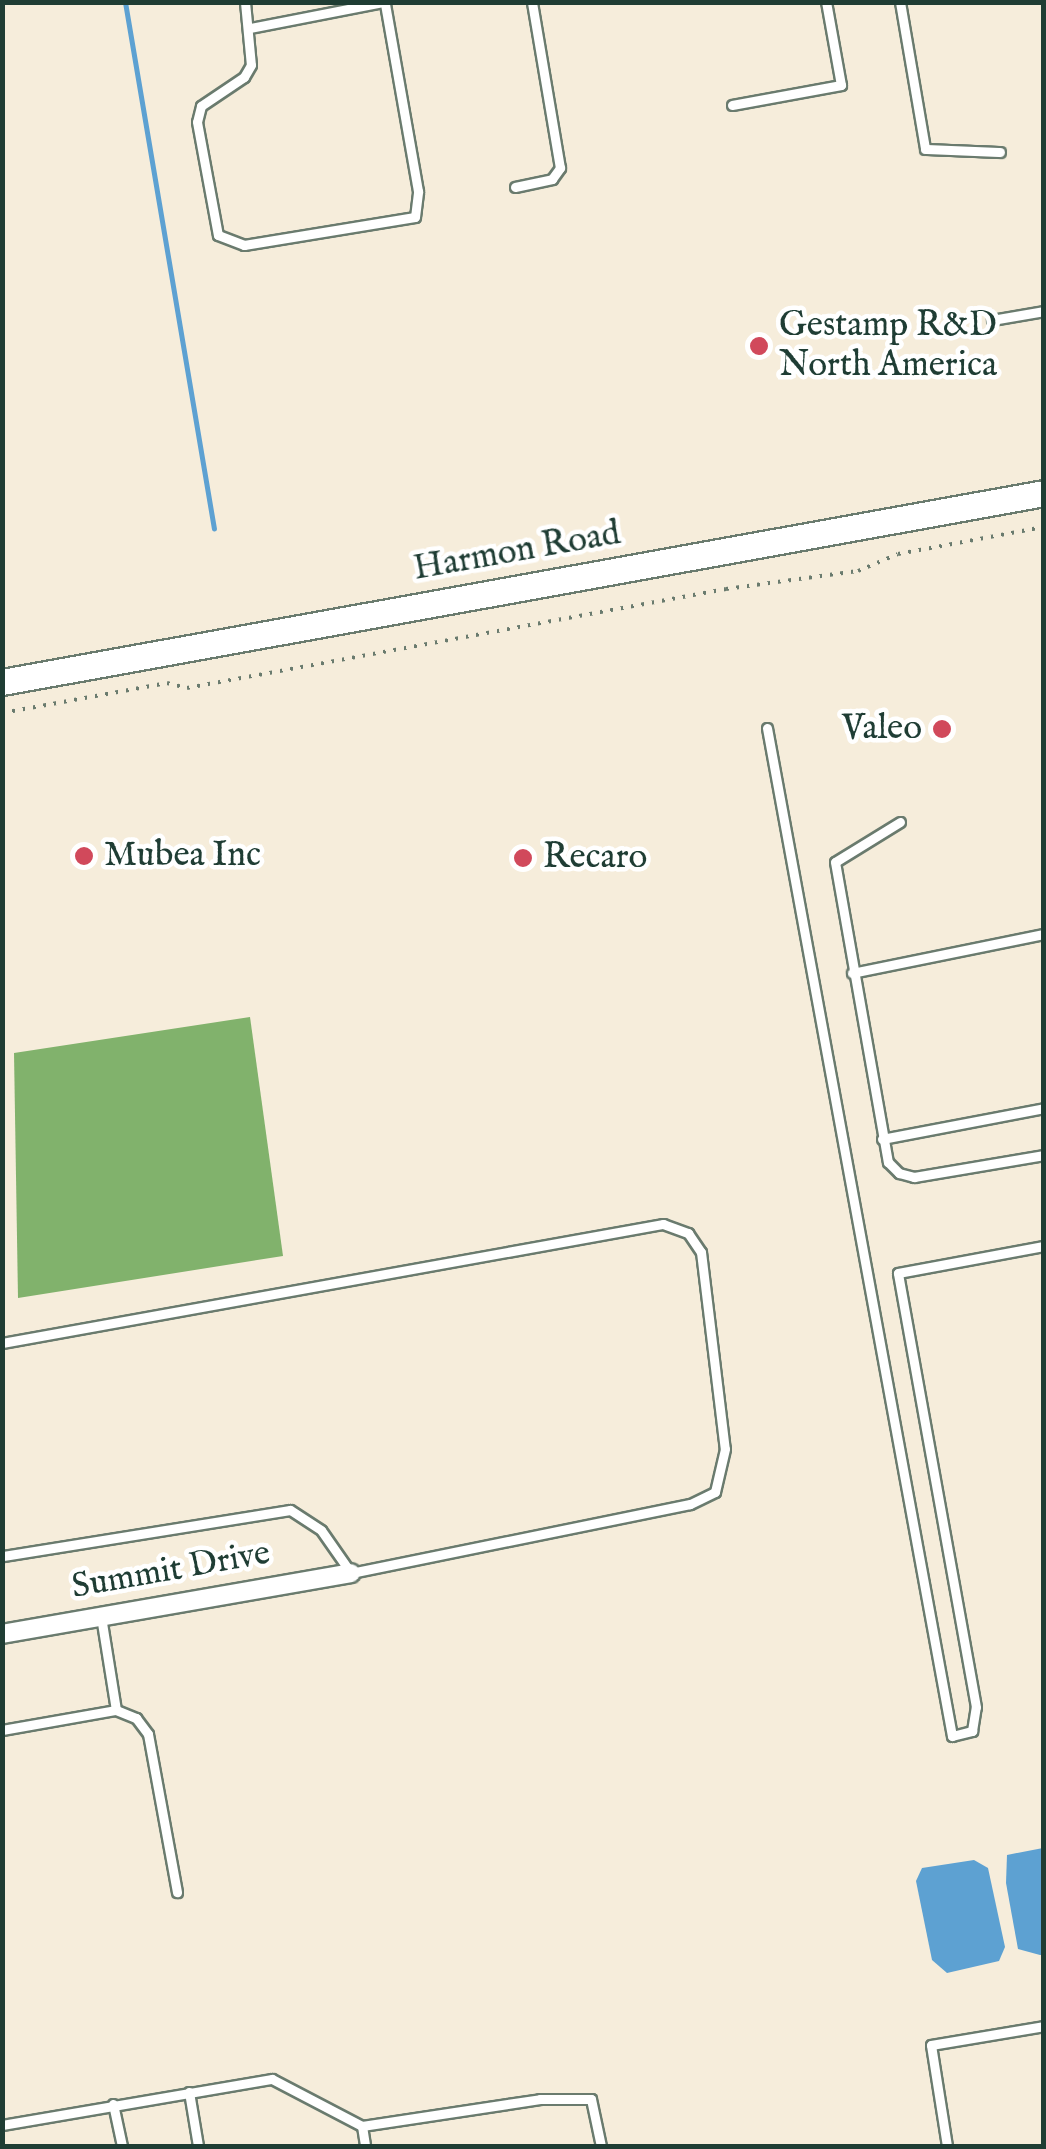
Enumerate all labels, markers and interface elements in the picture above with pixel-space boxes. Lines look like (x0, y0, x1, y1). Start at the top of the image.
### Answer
place label: Gestamp R&D North America (779, 305, 997, 387)
marker: Gestamp R&D North America (748, 335, 770, 357)
street label: Harmon Road (410, 513, 624, 591)
place label: Valeo (842, 708, 922, 750)
marker: Valeo (931, 718, 953, 740)
place label: Mubea Inc (104, 835, 261, 877)
place label: Recaro (543, 837, 647, 879)
marker: Mubea Inc (73, 845, 95, 867)
marker: Recaro (512, 847, 534, 869)
street label: Summit Drive (69, 1533, 273, 1609)

